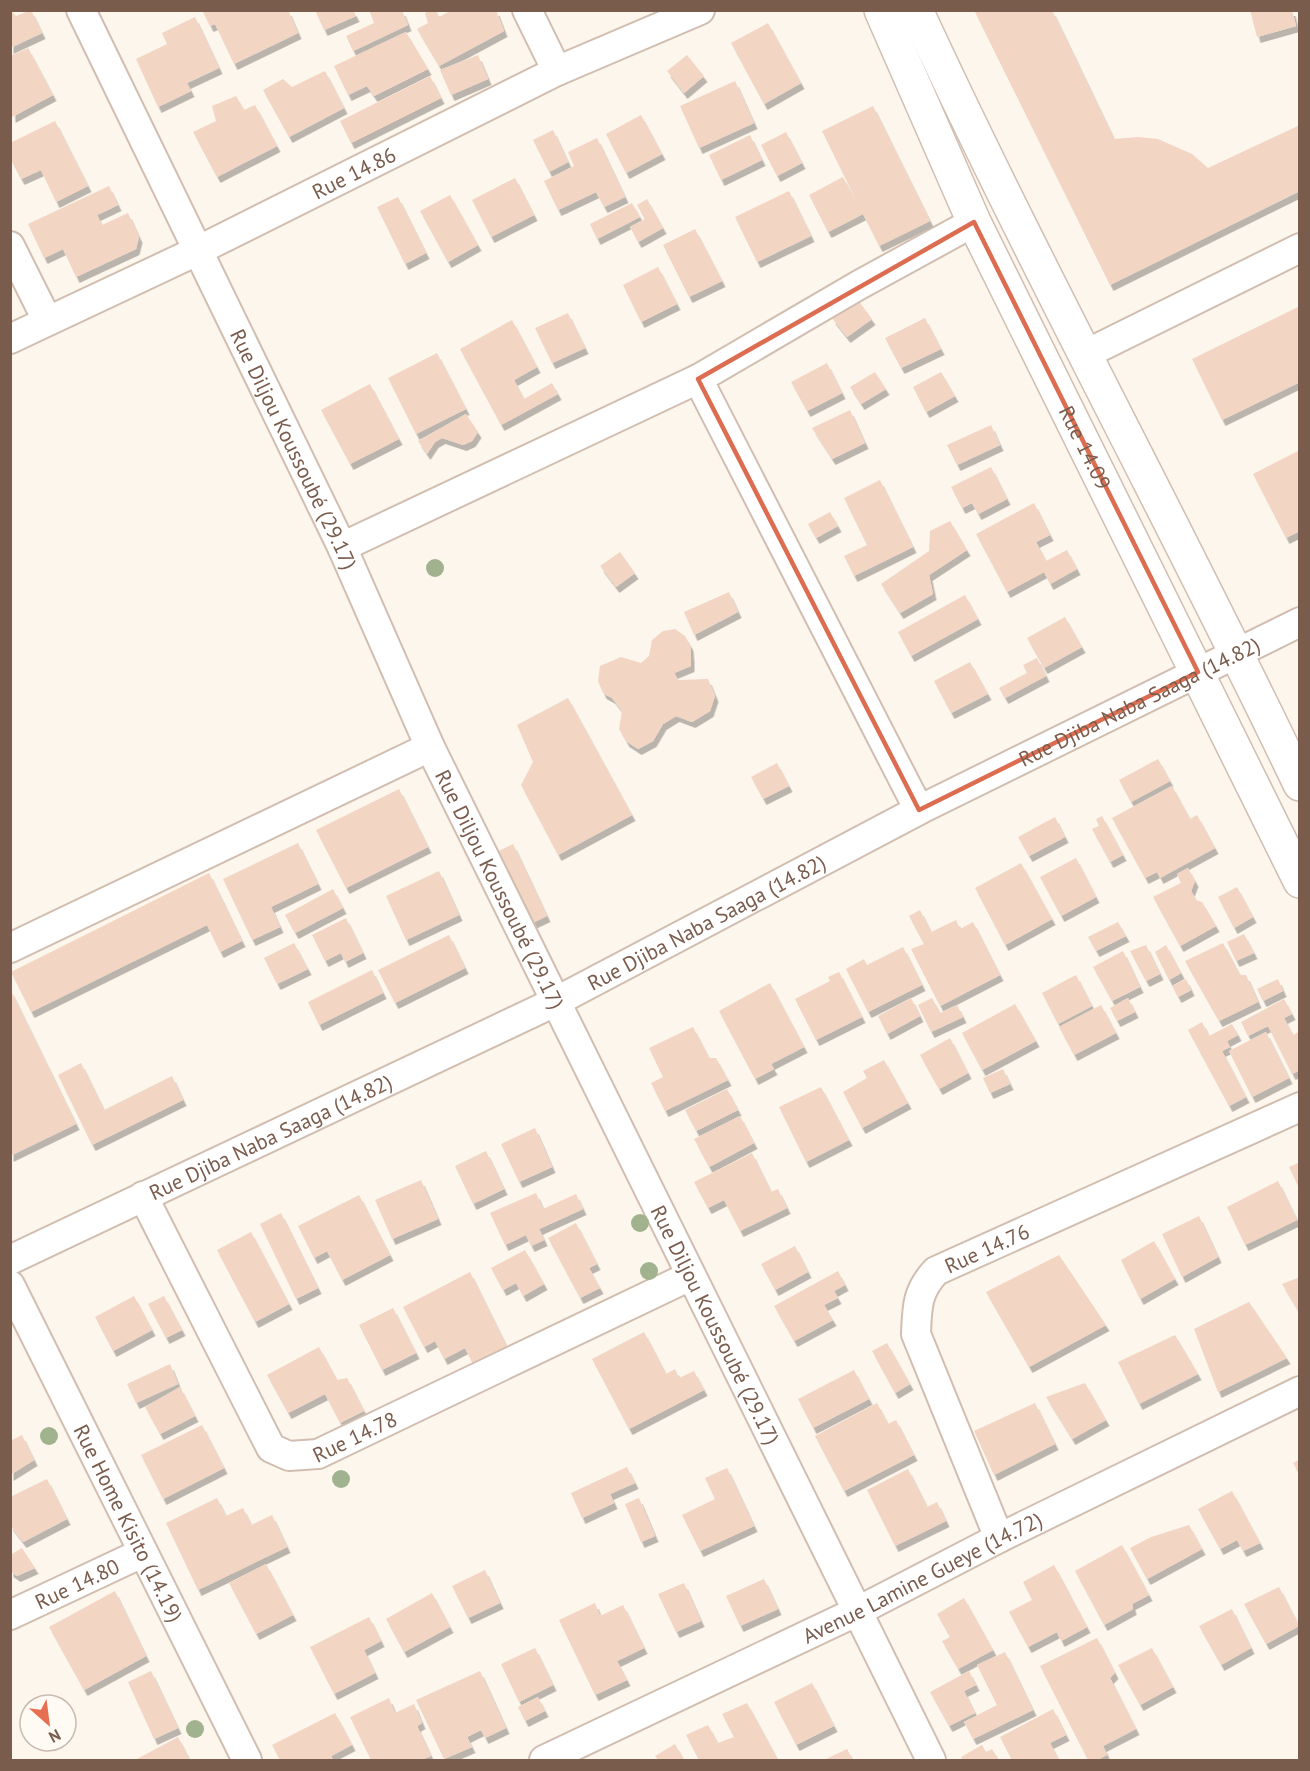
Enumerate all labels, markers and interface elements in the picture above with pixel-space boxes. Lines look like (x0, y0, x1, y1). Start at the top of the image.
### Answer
street label: Rue 14.86 (307, 140, 400, 205)
street label: Rue Diljou Koussoubé (29.17) (225, 324, 364, 573)
street label: Rue 14.09 (1053, 401, 1118, 494)
street label: Rue Djiba Naba Saaga (14.82) (1014, 631, 1264, 772)
street label: Rue Diljou Koussoubé (29.17) (430, 765, 571, 1013)
street label: Rue Djiba Naba Saaga (14.82) (582, 848, 830, 996)
street label: Rue Djiba Naba Saaga (14.82) (144, 1068, 396, 1206)
street label: Rue Diljou Koussoubé (29.17) (645, 1200, 786, 1449)
street label: Rue 14.76 (940, 1217, 1033, 1279)
street label: Rue 14.78 (308, 1405, 401, 1468)
street label: Rue Home Kisito (14.19) (68, 1420, 189, 1626)
street label: Avenue Lamine Gueye (14.72) (798, 1506, 1046, 1649)
street label: Rue 14.80 (30, 1552, 124, 1615)
north arrow (18, 1693, 78, 1753)
text: N (46, 1725, 64, 1748)

